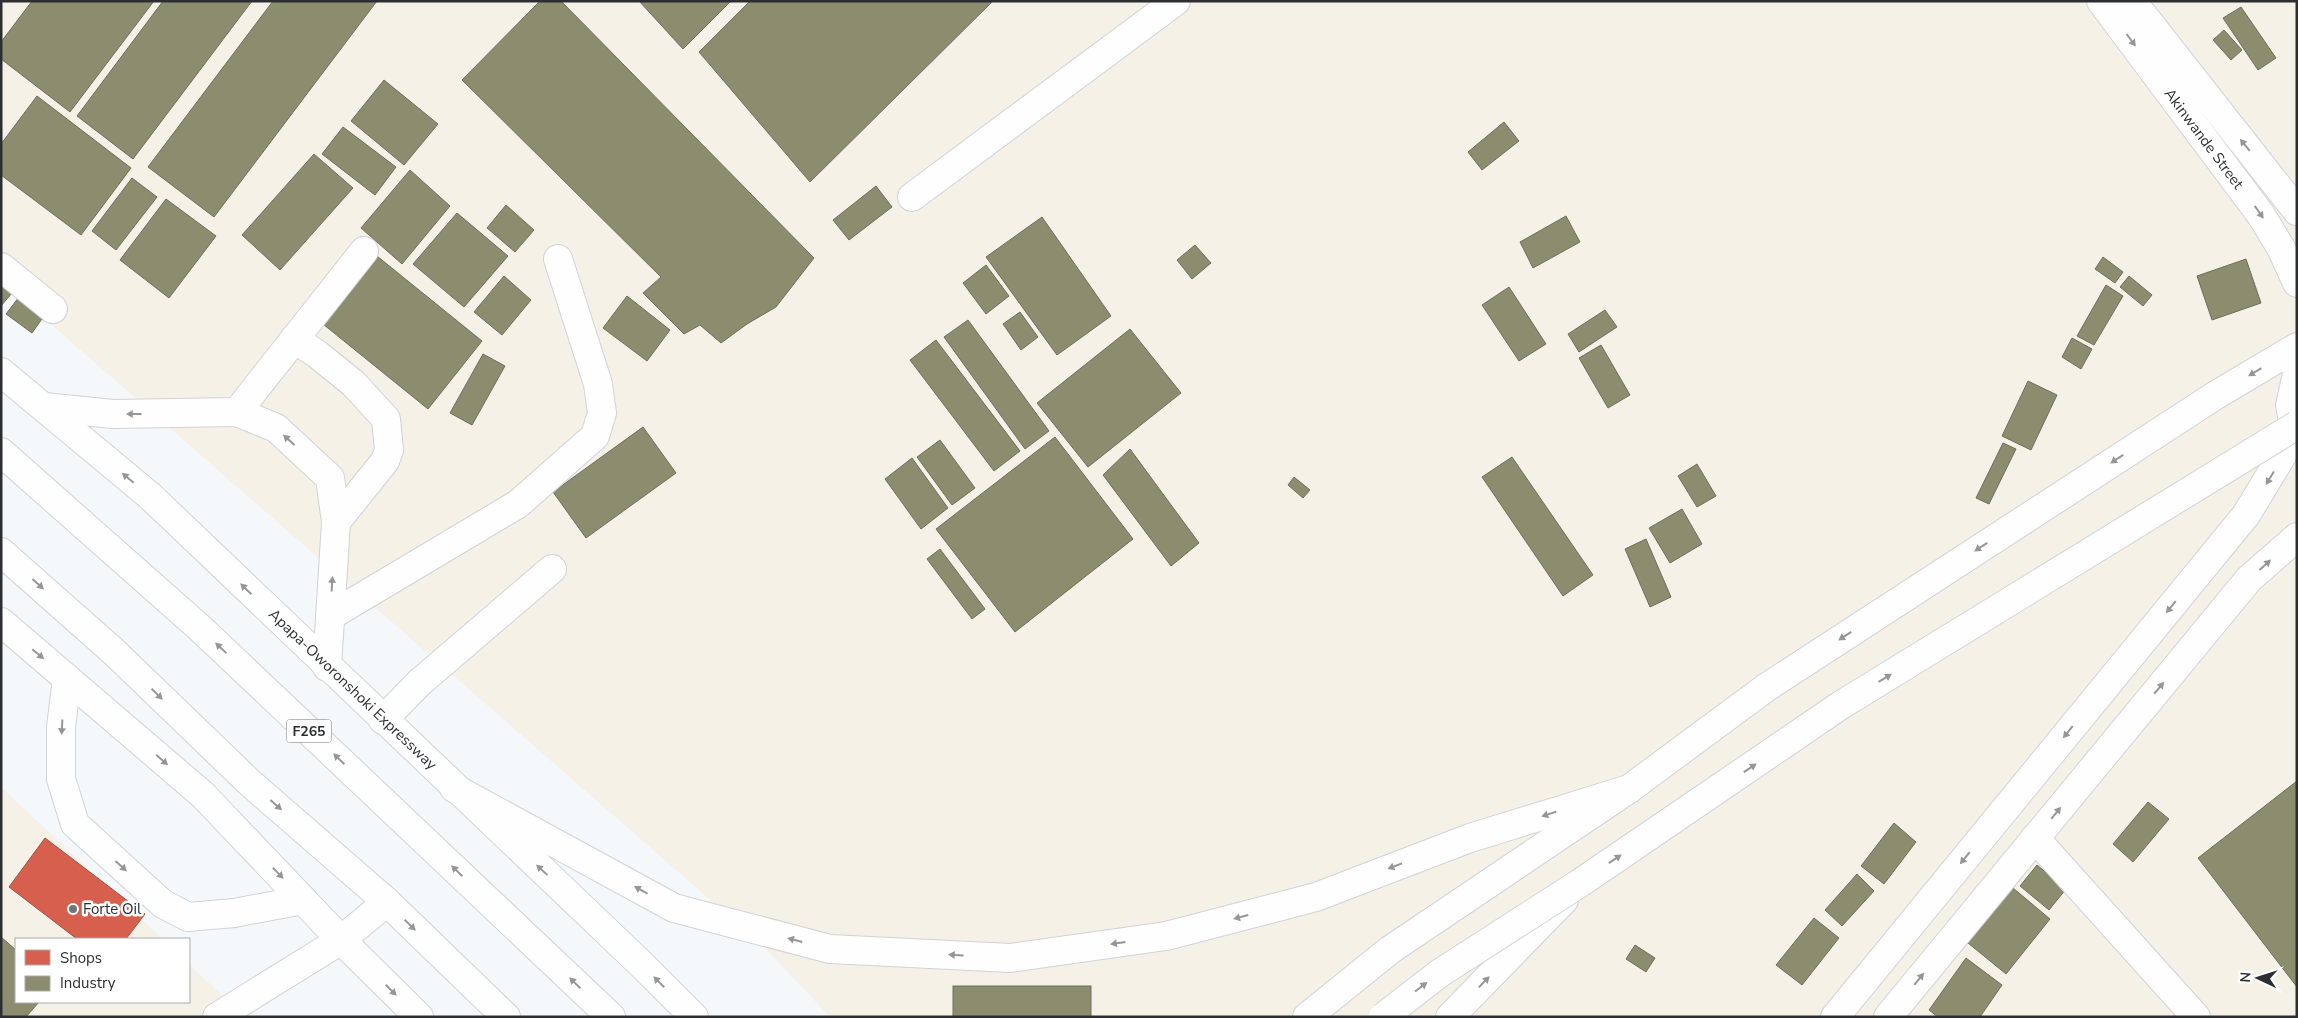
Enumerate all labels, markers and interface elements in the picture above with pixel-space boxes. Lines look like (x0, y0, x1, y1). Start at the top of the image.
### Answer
one-way arrow (2126, 33, 2136, 46)
street label: Akinwande Street (2160, 84, 2249, 194)
one-way arrow (2239, 139, 2250, 152)
one-way arrow (2254, 205, 2264, 219)
one-way arrow (2248, 367, 2261, 376)
one-way arrow (126, 410, 142, 418)
one-way arrow (283, 434, 295, 446)
one-way arrow (2111, 454, 2124, 463)
one-way arrow (2265, 471, 2274, 484)
one-way arrow (122, 473, 134, 484)
one-way arrow (1974, 542, 1988, 552)
one-way arrow (2258, 559, 2271, 570)
one-way arrow (329, 575, 337, 591)
one-way arrow (31, 578, 43, 590)
one-way arrow (241, 583, 253, 595)
one-way arrow (2166, 600, 2177, 613)
street label: Apapa-Oworonshoki Expressway (264, 604, 441, 774)
one-way arrow (1838, 631, 1852, 640)
one-way arrow (215, 642, 227, 654)
one-way arrow (32, 648, 44, 660)
one-way arrow (1879, 673, 1892, 683)
one-way arrow (2153, 682, 2165, 694)
one-way arrow (151, 688, 163, 700)
one-way arrow (57, 719, 65, 735)
road number: F265 (286, 719, 332, 742)
one-way arrow (2063, 726, 2074, 738)
one-way arrow (334, 753, 346, 765)
one-way arrow (155, 754, 167, 766)
one-way arrow (1743, 763, 1756, 772)
one-way arrow (269, 800, 282, 811)
one-way arrow (2050, 807, 2061, 820)
one-way arrow (1541, 810, 1556, 818)
one-way arrow (1959, 851, 1970, 864)
one-way arrow (1609, 854, 1622, 864)
one-way arrow (115, 861, 128, 872)
one-way arrow (1388, 863, 1402, 871)
one-way arrow (536, 864, 548, 876)
one-way arrow (452, 865, 464, 877)
one-way arrow (272, 867, 284, 879)
one-way arrow (634, 886, 649, 894)
place label: Forte Oil (83, 899, 142, 919)
marker: Forte Oil (67, 903, 79, 915)
one-way arrow (1233, 913, 1248, 921)
one-way arrow (404, 919, 416, 931)
one-way arrow (787, 936, 803, 944)
legend (15, 938, 190, 1003)
one-way arrow (1109, 939, 1125, 947)
text: Shops (60, 948, 102, 968)
one-way arrow (948, 951, 964, 959)
north arrow (2233, 953, 2283, 1003)
text: N (2236, 971, 2255, 983)
text: Industry (60, 973, 116, 993)
one-way arrow (1913, 973, 1924, 985)
one-way arrow (653, 976, 665, 988)
one-way arrow (1478, 976, 1490, 988)
one-way arrow (570, 977, 582, 989)
one-way arrow (1414, 982, 1428, 992)
one-way arrow (385, 983, 397, 995)

